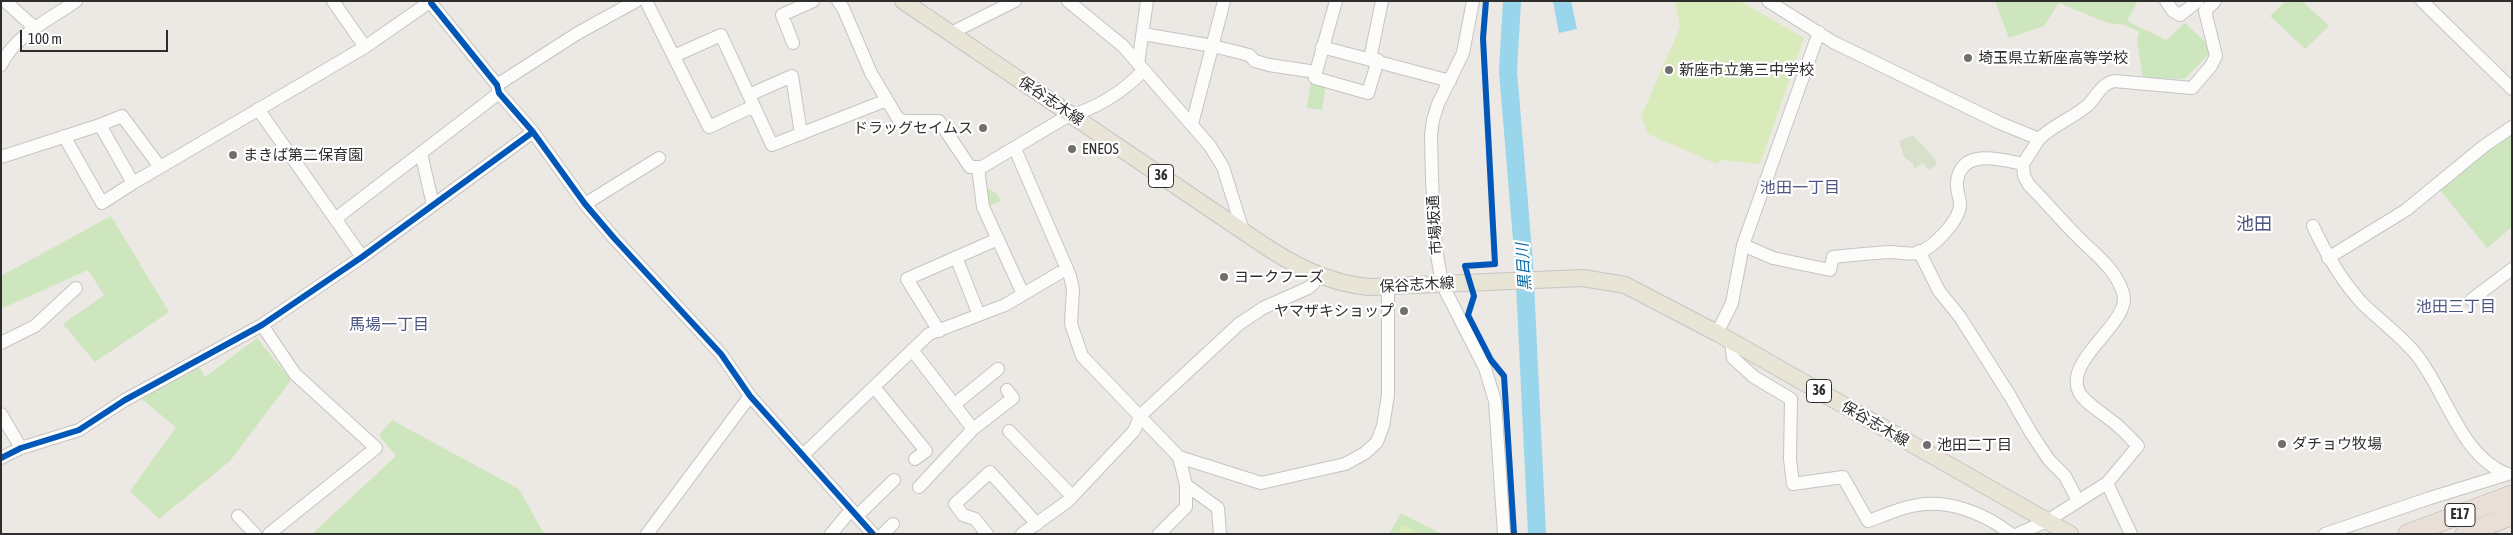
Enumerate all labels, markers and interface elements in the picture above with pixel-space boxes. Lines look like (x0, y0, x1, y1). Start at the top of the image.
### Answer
scale bar (22, 20, 170, 52)
text: 100 m (28, 30, 62, 47)
place label: 埼玉県立新座高等学校 (1978, 49, 2128, 67)
marker: 埼玉県立新座高等学校 (1962, 52, 1974, 64)
place label: 新座市立第三中学校 (1679, 61, 1814, 79)
marker: 新座市立第三中学校 (1663, 64, 1675, 76)
street label: 保谷志木線 (1015, 73, 1087, 129)
place label: ドラッグセイムス (853, 119, 973, 137)
marker: ドラッグセイムス (977, 122, 989, 134)
place label: ENEOS (1082, 140, 1119, 158)
marker: ENEOS (1066, 143, 1078, 155)
place label: まきば第二保育園 (243, 146, 363, 164)
marker: まきば第二保育園 (227, 149, 239, 161)
road number: 36 (1148, 165, 1174, 188)
district label: 池田一丁目 (1760, 178, 1840, 198)
street label: 市場坂通 (1424, 194, 1446, 256)
district label: 池田 (2236, 213, 2272, 235)
water label: 黒目川 (1513, 242, 1535, 292)
place label: ヨークフーズ (1234, 268, 1324, 286)
marker: ヨークフーズ (1218, 271, 1230, 283)
street label: 保谷志木線 (1379, 274, 1455, 296)
district label: 池田三丁目 (2416, 297, 2496, 317)
place label: ヤマザキショップ (1274, 302, 1394, 320)
marker: ヤマザキショップ (1398, 305, 1410, 317)
district label: 馬場一丁目 (349, 315, 429, 335)
road number: 36 (1806, 380, 1832, 402)
street label: 保谷志木線 (1838, 397, 1912, 451)
place label: ダチョウ牧場 (2292, 435, 2382, 453)
place label: 池田二丁目 (1937, 436, 2012, 454)
marker: ダチョウ牧場 (2276, 438, 2288, 450)
marker: 池田二丁目 (1921, 439, 1933, 451)
road number: E17 (2445, 504, 2475, 526)

